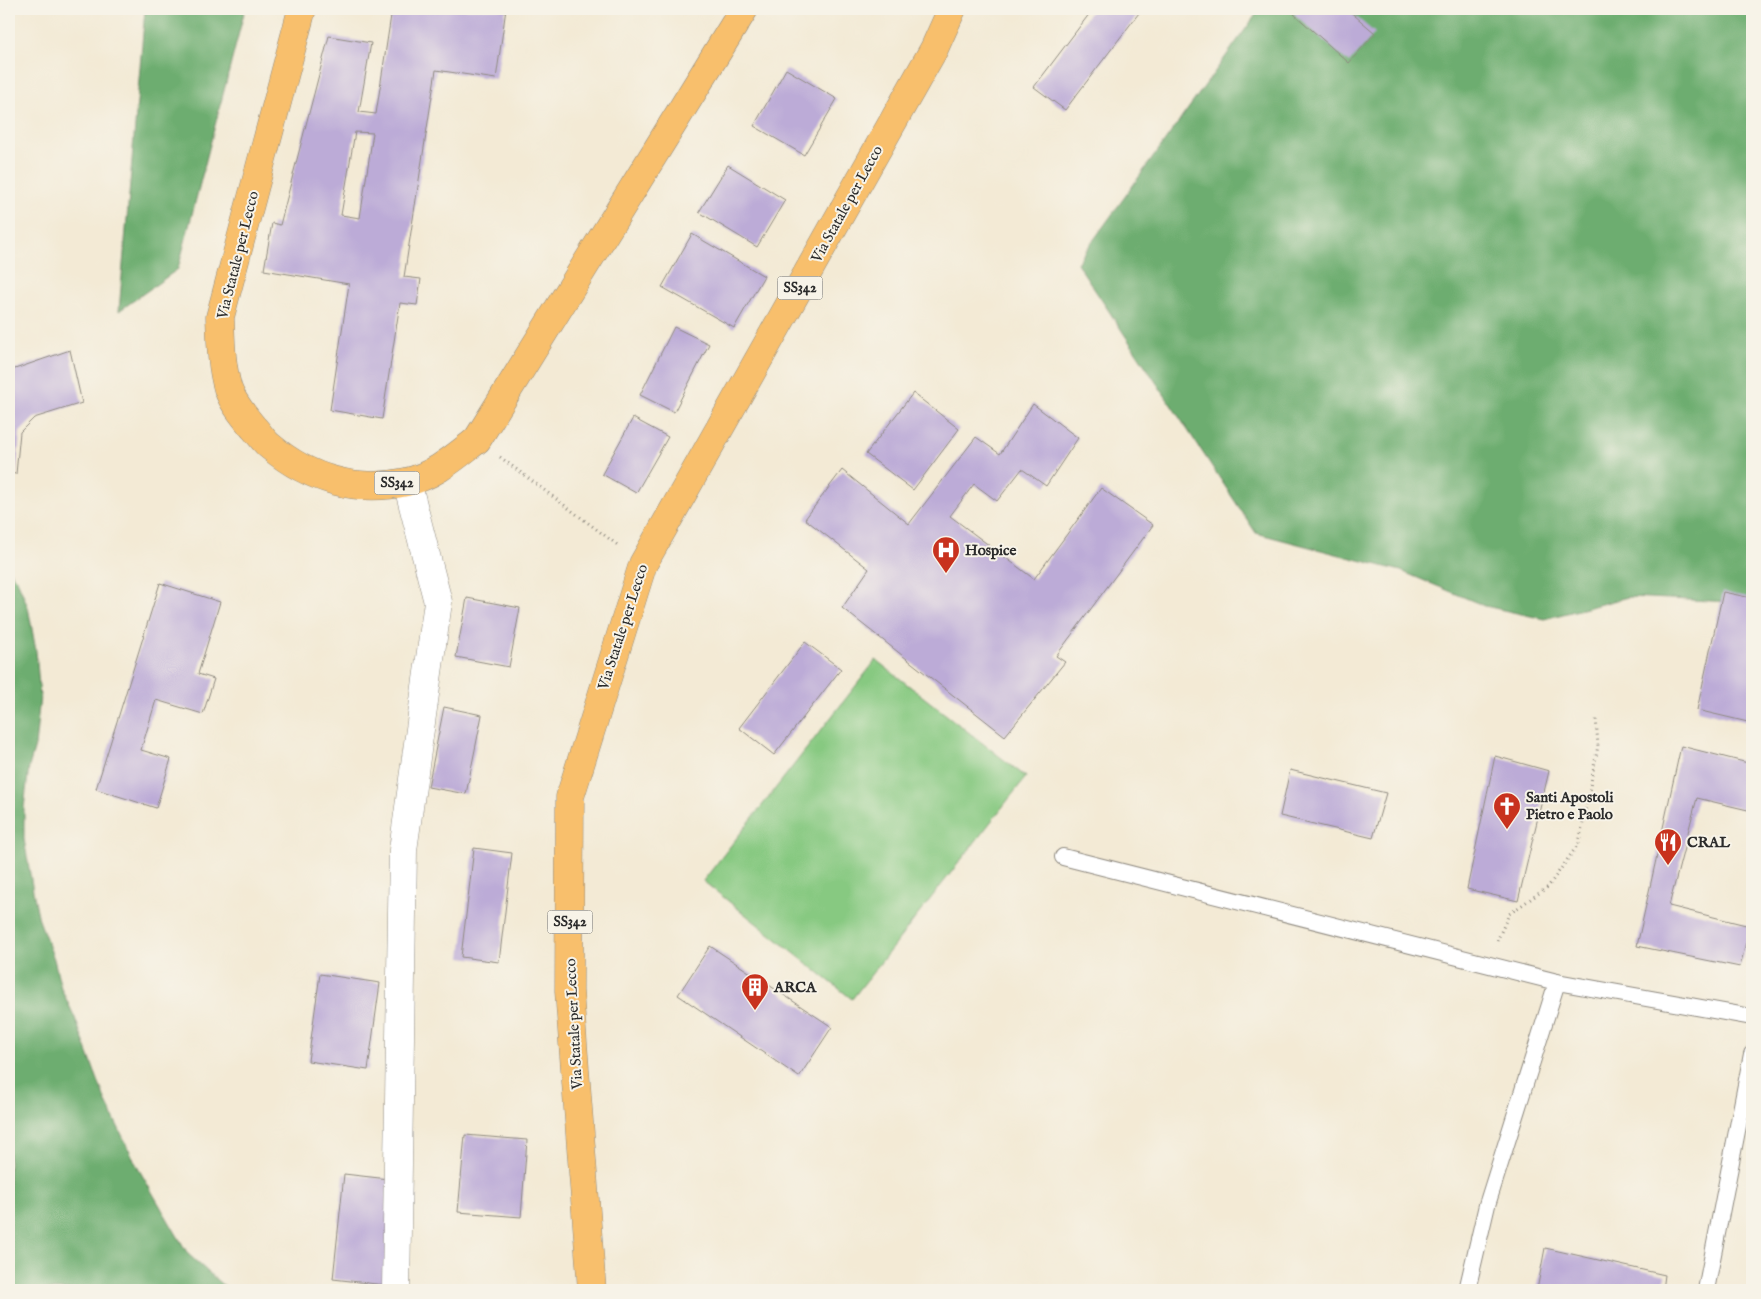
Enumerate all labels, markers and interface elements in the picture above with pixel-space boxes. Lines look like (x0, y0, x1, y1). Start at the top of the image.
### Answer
street label: Via Statale per Lecco (806, 142, 887, 267)
street label: Via Statale per Lecco (213, 189, 263, 322)
road number: SS342 (778, 276, 822, 300)
road number: SS342 (374, 472, 420, 494)
hospital icon: Hospice (931, 535, 961, 574)
place label: Hospice (965, 541, 1016, 560)
street label: Via Statale per Lecco (593, 562, 652, 693)
place label: Santi Apostoli Pietro e Paolo (1526, 788, 1613, 824)
church icon: Santi Apostoli Pietro e Paolo (1492, 791, 1522, 830)
restaurant icon: CRAL (1653, 827, 1683, 866)
place label: CRAL (1687, 833, 1730, 852)
road number: SS342 (548, 910, 592, 934)
street label: Via Statale per Lecco (561, 958, 587, 1091)
building icon: ARCA (740, 972, 770, 1011)
place label: ARCA (773, 978, 817, 997)

